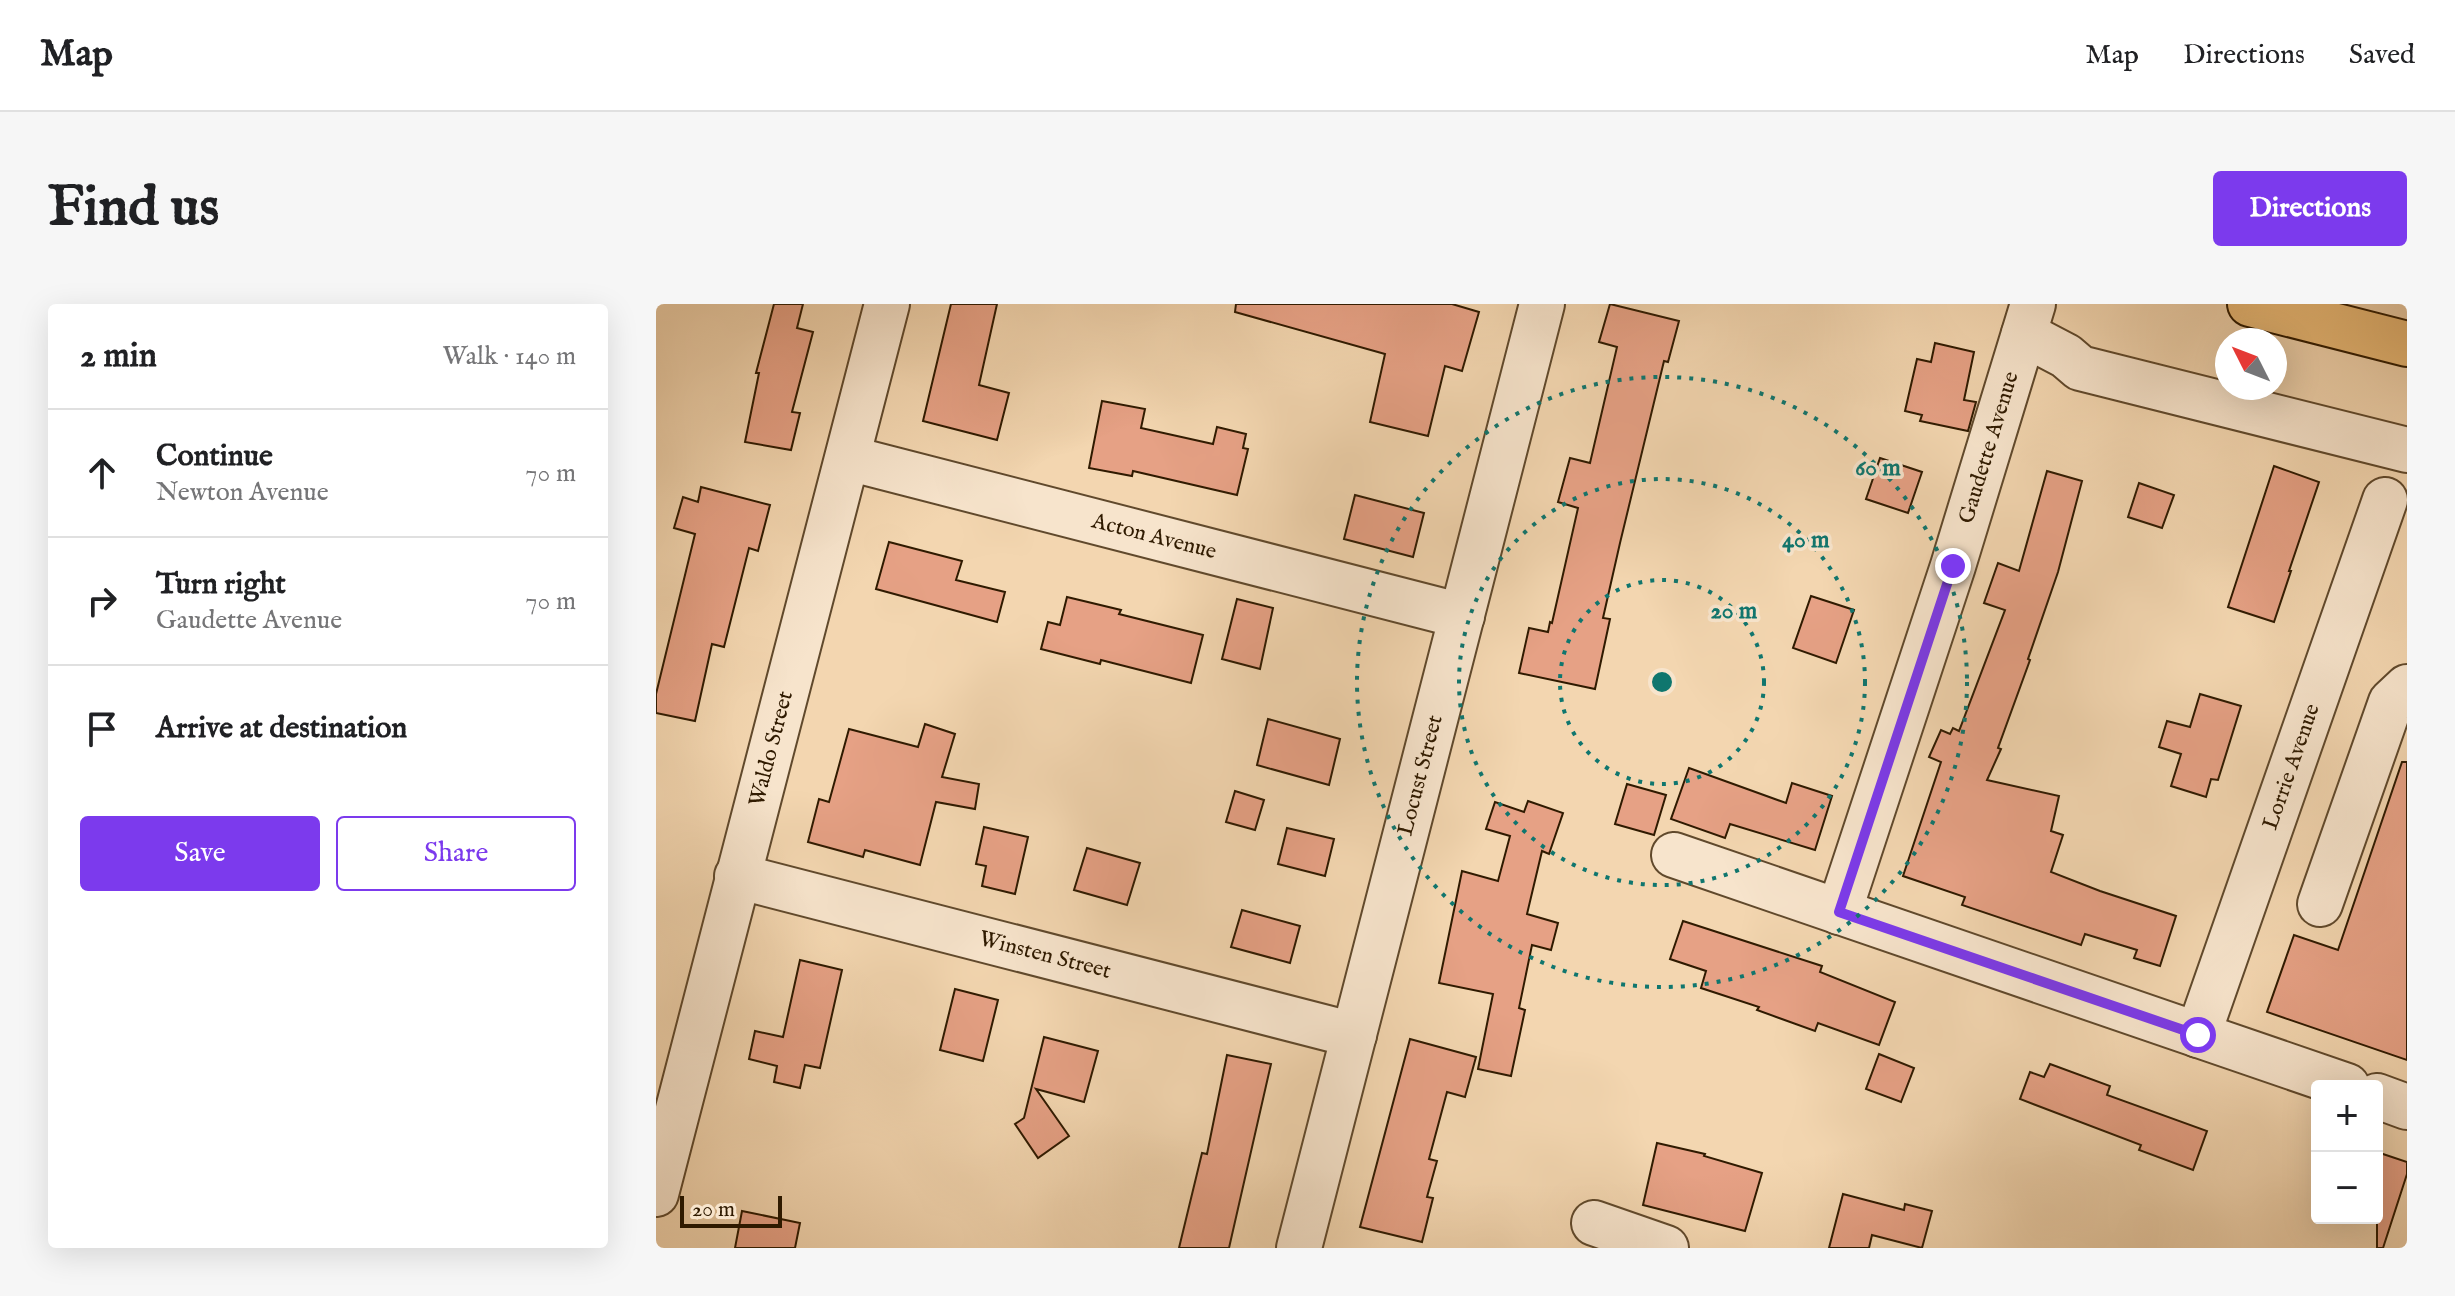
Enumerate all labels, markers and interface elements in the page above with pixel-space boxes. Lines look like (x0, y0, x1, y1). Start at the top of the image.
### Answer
text: Map (40, 31, 113, 79)
text: Map (2085, 38, 2139, 73)
text: Directions (2183, 38, 2305, 73)
text: Saved (2349, 38, 2415, 73)
button: Directions (2213, 171, 2407, 246)
text: Find us (48, 173, 219, 244)
north arrow (2215, 328, 2287, 400)
text: 2 min (80, 335, 157, 378)
text: Walk · 140 m (443, 340, 576, 373)
street label: Gaudette Avenue (1953, 368, 2026, 527)
text: Continue (156, 438, 273, 476)
icon: ahead (80, 451, 124, 495)
text: 60 m (1855, 453, 1901, 484)
text: 70 m (525, 457, 576, 490)
text: Newton Avenue (156, 476, 329, 509)
street label: Acton Avenue (1088, 507, 1219, 566)
text: 40 m (1782, 525, 1830, 556)
route end (1935, 548, 1971, 584)
text: Turn right (156, 566, 286, 604)
icon: right (80, 579, 124, 623)
text: 70 m (525, 585, 576, 618)
text: 20 m (1711, 596, 1758, 627)
text: Gaudette Avenue (156, 604, 342, 637)
centre of rings (1648, 668, 1676, 696)
street label: Waldo Street (743, 688, 800, 809)
street label: Lorrie Avenue (2257, 700, 2327, 834)
icon: arrive (80, 707, 124, 751)
text: Arrive at destination (156, 710, 407, 748)
street label: Locust Street (1392, 712, 1450, 839)
button: Save (80, 816, 320, 891)
button: Share (336, 816, 576, 891)
street label: Winsten Street (976, 925, 1114, 986)
route start (2180, 1017, 2216, 1053)
map controls (2311, 1080, 2383, 1224)
button: + (2311, 1080, 2383, 1152)
button: − (2311, 1152, 2383, 1224)
scale bar (680, 1192, 782, 1228)
text: 20 m (692, 1196, 735, 1224)

